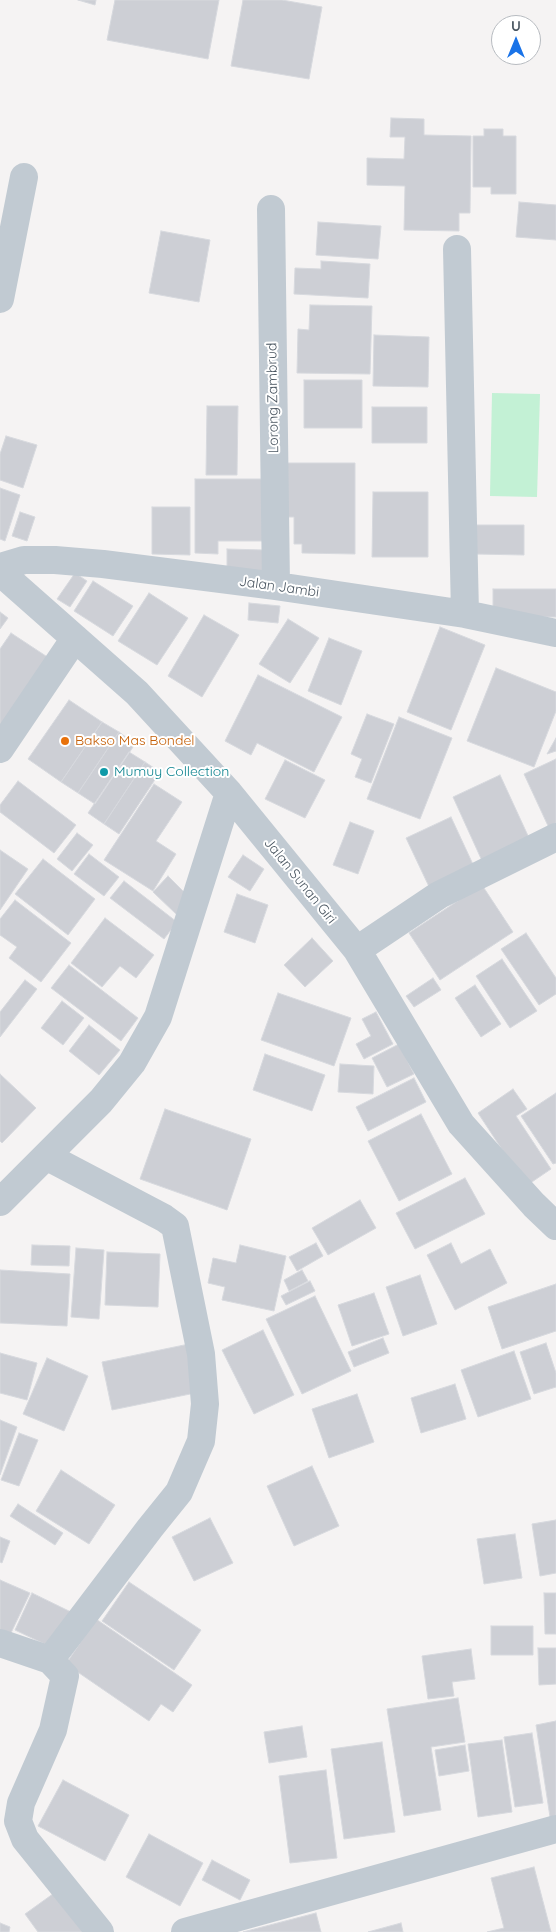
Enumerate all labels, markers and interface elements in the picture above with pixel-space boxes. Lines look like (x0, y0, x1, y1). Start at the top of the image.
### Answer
north arrow (491, 15, 541, 65)
text: U (511, 17, 521, 35)
street label: Lorong Zambrud (264, 343, 282, 453)
street label: Jalan Jambi (238, 573, 320, 601)
place label: Bakso Mas Bondel (75, 733, 195, 749)
marker: Bakso Mas Bondel (59, 735, 71, 747)
place label: Mumuy Collection (114, 764, 229, 780)
marker: Mumuy Collection (98, 766, 110, 778)
street label: Jalan Sunan Giri (260, 835, 340, 927)

